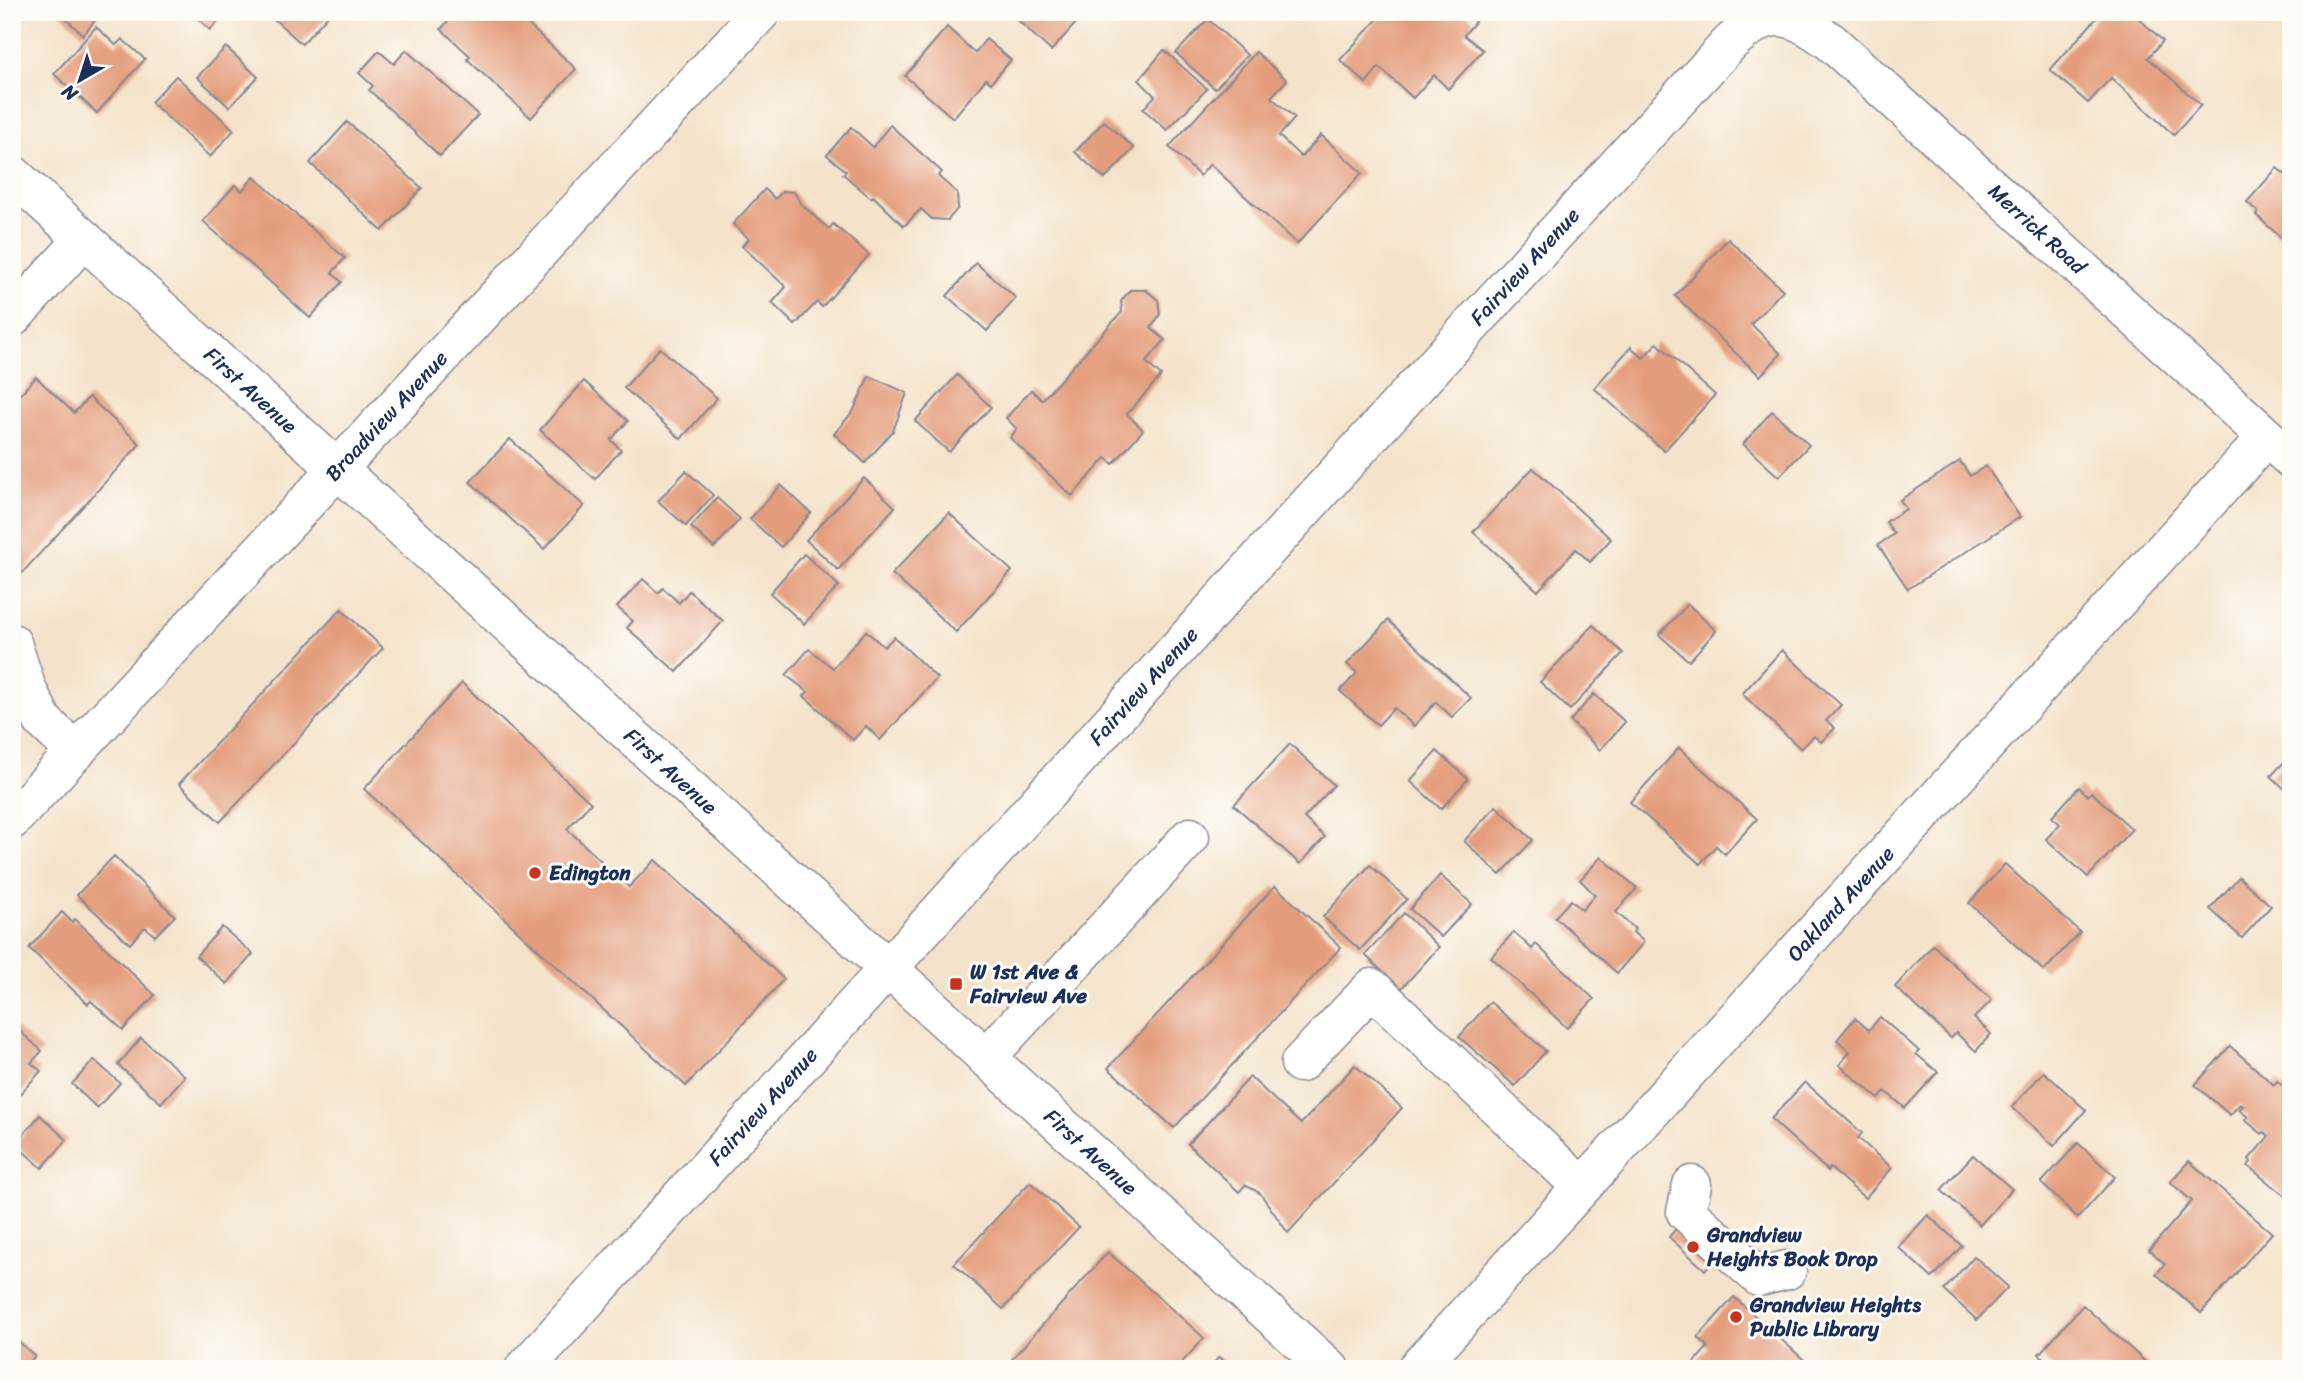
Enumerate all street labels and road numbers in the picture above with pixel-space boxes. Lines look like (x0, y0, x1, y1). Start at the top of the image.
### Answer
street label: Merrick Road (1979, 174, 2097, 285)
street label: Fairview Avenue (1460, 198, 1590, 335)
street label: First Avenue (195, 337, 306, 444)
street label: Broadview Avenue (315, 341, 458, 491)
street label: Fairview Avenue (1079, 617, 1208, 755)
street label: First Avenue (615, 718, 727, 824)
street label: Oakland Avenue (1777, 837, 1904, 971)
street label: Fairview Avenue (698, 1038, 828, 1175)
street label: First Avenue (1035, 1099, 1147, 1205)

